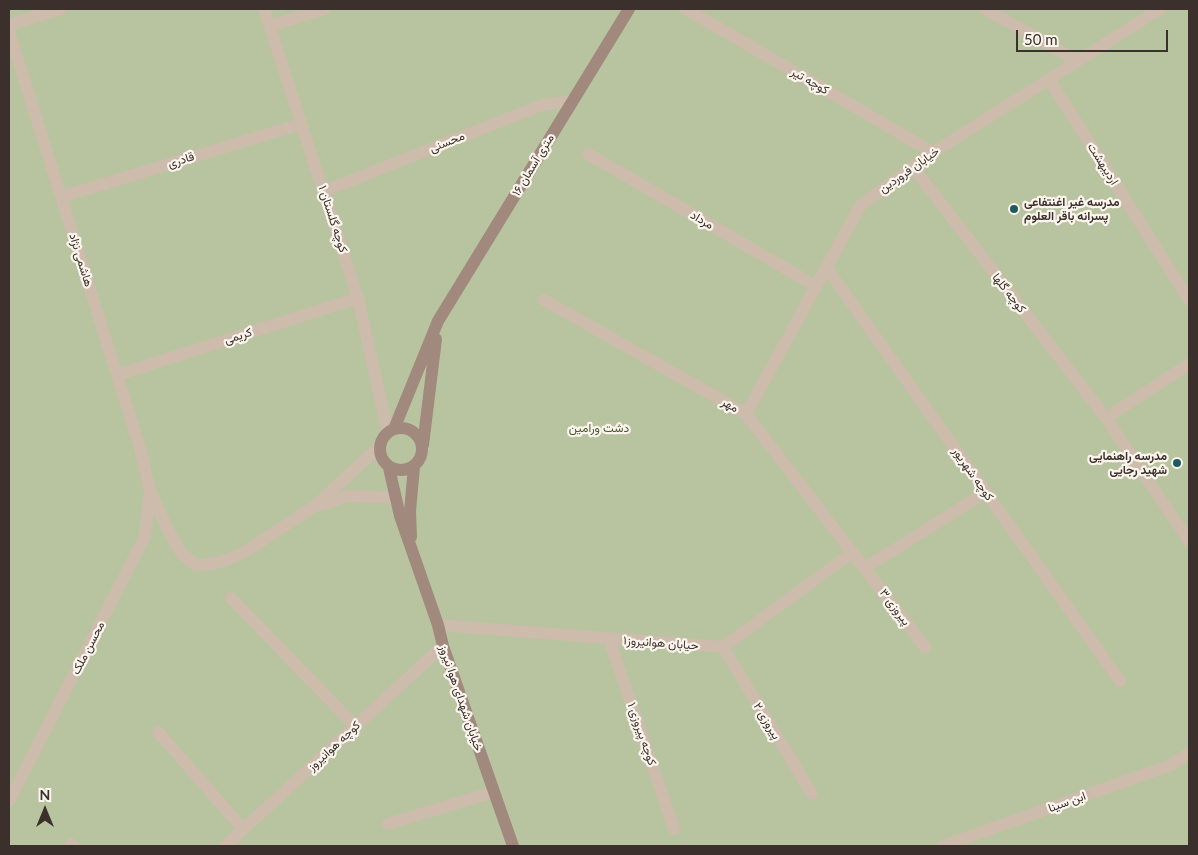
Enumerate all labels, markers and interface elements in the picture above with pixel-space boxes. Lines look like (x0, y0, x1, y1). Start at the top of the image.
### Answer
scale bar (1018, 20, 1170, 52)
text: 50 m (1024, 30, 1058, 48)
street label: کوچه تیر (789, 64, 831, 98)
street label: محسنی (427, 128, 467, 156)
street label: ۱۶ متری آسمان (509, 131, 557, 199)
street label: اردیبهشت (1084, 140, 1122, 188)
street label: خیابان فروردین (876, 144, 942, 196)
street label: قادری (166, 149, 196, 171)
street label: کوچه گلستان ۱ (315, 184, 351, 254)
place label: مدرسه غیر اغنتفاعی پسرانه باقر العلوم (1024, 195, 1119, 223)
marker: مدرسه غیر اغنتفاعی پسرانه باقر العلوم (1008, 203, 1020, 215)
street label: مرداد (688, 208, 716, 232)
street label: هاشمی نژاد (66, 232, 96, 288)
street label: کوچه گلها (989, 270, 1029, 316)
street label: کریمی (222, 325, 254, 347)
street label: مهر (719, 395, 741, 415)
park label: دشت ورامین (569, 421, 629, 435)
street label: کوچه شهریور (949, 445, 997, 503)
place label: مدرسه راهنمایی شهید رجایی (1089, 449, 1167, 477)
marker: مدرسه راهنمایی شهید رجایی (1171, 457, 1183, 469)
street label: پیروزی ۳ (877, 586, 913, 628)
street label: محسن ملک (68, 619, 108, 677)
street label: حیابان هوانیروز۱ (623, 633, 699, 653)
street label: خیابان شهدای هوا نیروز (436, 643, 486, 753)
street label: پیروزی ۲ (750, 700, 784, 742)
street label: کوچه پیروزی ۱ (624, 701, 660, 767)
street label: کوچه هوانیروز (305, 718, 363, 774)
north arrow (20, 785, 70, 835)
text: N (40, 786, 50, 803)
street label: ابن سینا (1046, 789, 1088, 815)

